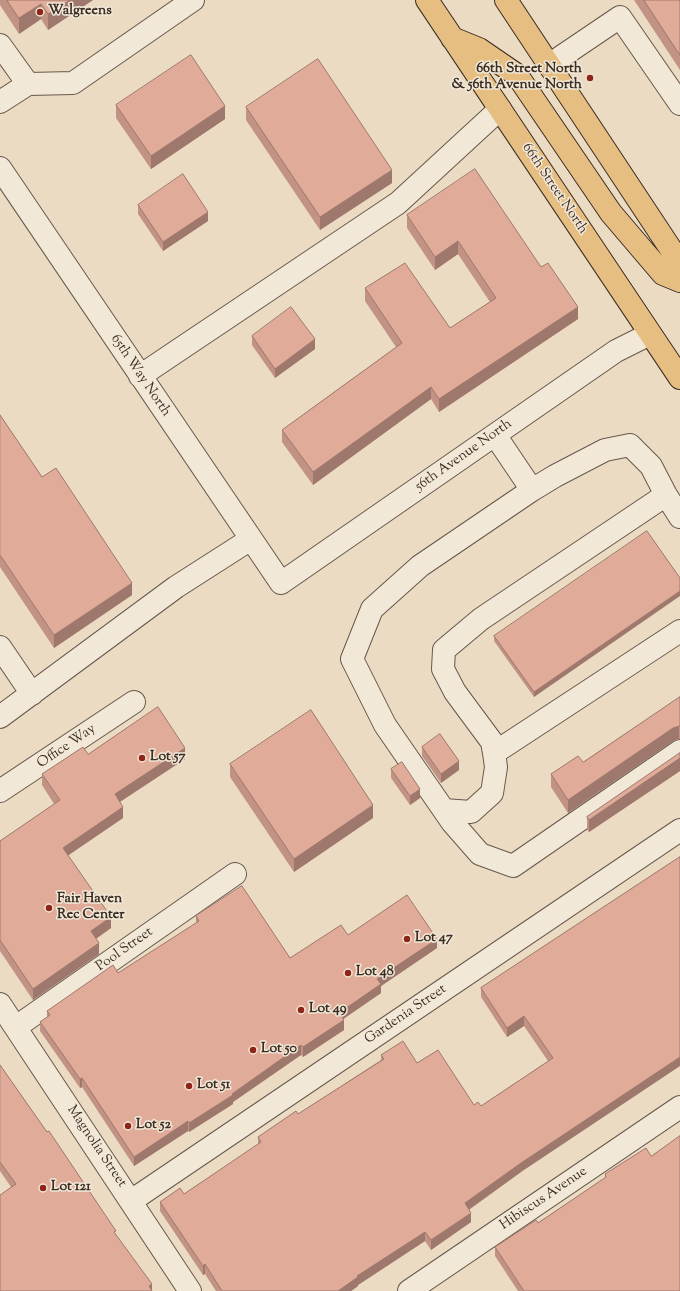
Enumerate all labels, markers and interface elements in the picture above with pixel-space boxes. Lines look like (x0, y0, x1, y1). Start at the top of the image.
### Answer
place label: Walgreens (48, 4, 112, 20)
marker: Walgreens (35, 7, 45, 17)
place label: 66th Street North & 56th Avenue North (451, 62, 582, 94)
marker: 66th Street North & 56th Avenue North (585, 73, 595, 83)
street label: 66th Street North (517, 140, 591, 238)
street label: 65th Way North (106, 332, 174, 420)
street label: 56th Avenue North (412, 416, 516, 496)
street label: Office Way (35, 721, 99, 773)
place label: Lot 57 (150, 750, 186, 766)
marker: Lot 57 (137, 753, 147, 763)
place label: Fair Haven Rec Center (57, 892, 125, 924)
marker: Fair Haven Rec Center (44, 903, 54, 913)
street label: Pool Street (93, 924, 157, 976)
place label: Lot 47 (415, 931, 453, 947)
marker: Lot 47 (402, 934, 412, 944)
place label: Lot 48 (356, 965, 394, 981)
marker: Lot 48 (343, 968, 353, 978)
street label: Gardenia Street (362, 981, 450, 1049)
place label: Lot 49 (309, 1002, 347, 1018)
marker: Lot 49 (296, 1005, 306, 1015)
place label: Lot 50 (261, 1042, 297, 1058)
marker: Lot 50 (248, 1045, 258, 1055)
place label: Lot 51 (197, 1078, 230, 1094)
marker: Lot 51 (184, 1081, 194, 1091)
street label: Magnolia Street (62, 1103, 130, 1191)
place label: Lot 52 (136, 1118, 171, 1134)
marker: Lot 52 (123, 1121, 133, 1131)
street label: Hibiscus Avenue (497, 1164, 591, 1234)
place label: Lot 121 (51, 1180, 91, 1196)
marker: Lot 121 (38, 1183, 48, 1193)

